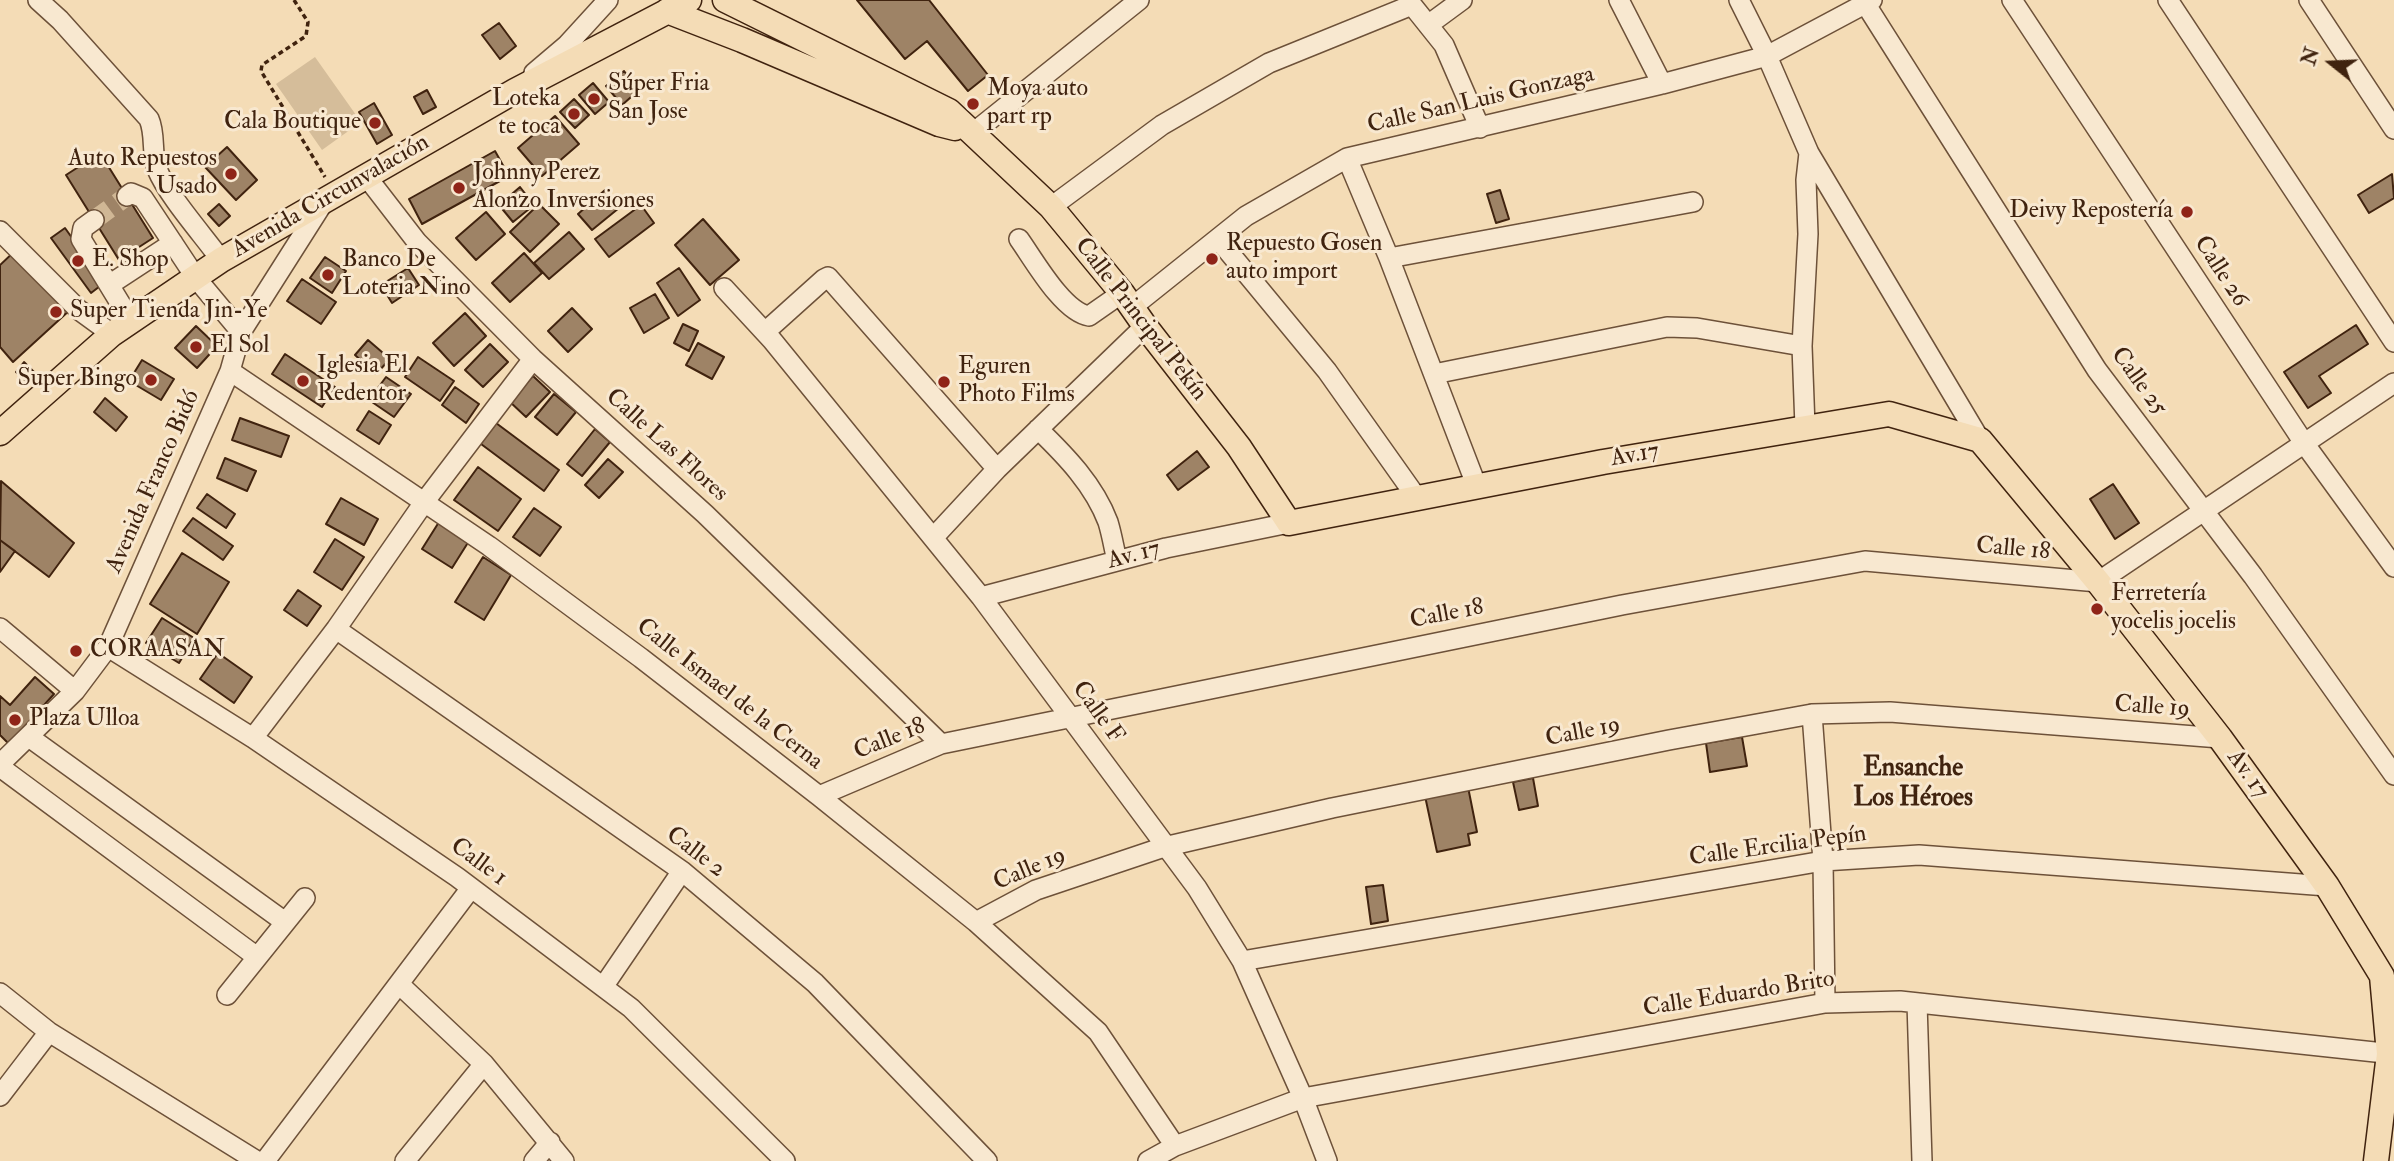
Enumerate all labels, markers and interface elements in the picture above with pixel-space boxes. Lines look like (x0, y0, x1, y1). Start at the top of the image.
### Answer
north arrow (2296, 28, 2366, 98)
text: N (2297, 45, 2325, 68)
street label: Calle San Luis Gonzaga (1365, 61, 1597, 141)
place label: Súper Fria San Jose (608, 71, 709, 127)
place label: Moya auto part rp (987, 76, 1088, 132)
place label: Loteka te toca (492, 86, 560, 142)
marker: Súper Fria San Jose (586, 91, 602, 107)
marker: Moya auto part rp (965, 96, 981, 112)
marker: Loteka te toca (566, 106, 582, 122)
place label: Cala Boutique (224, 109, 361, 137)
marker: Cala Boutique (367, 115, 383, 131)
street label: Avenida Circunvalación (227, 129, 435, 265)
place label: Auto Repuestos Usado (68, 146, 217, 202)
place label: Johnny Perez Alonzo Inversiones (473, 160, 654, 216)
marker: Auto Repuestos Usado (223, 166, 239, 182)
marker: Johnny Perez Alonzo Inversiones (451, 180, 467, 196)
place label: Deivy Repostería (2009, 198, 2173, 226)
marker: Deivy Repostería (2179, 204, 2195, 220)
place label: Repuesto Gosen auto import (1226, 231, 1382, 287)
street label: Calle 26 (2186, 231, 2254, 313)
street label: Calle Principal Pekín (1067, 233, 1213, 407)
place label: E. Shop (92, 247, 169, 275)
place label: Banco De Loteria Nino (342, 247, 471, 303)
marker: Repuesto Gosen auto import (1204, 251, 1220, 267)
marker: E. Shop (70, 253, 86, 269)
marker: Banco De Loteria Nino (320, 267, 336, 283)
place label: Super Tienda Jin-Ye (70, 298, 267, 326)
marker: Super Tienda Jin-Ye (48, 304, 64, 320)
place label: El Sol (210, 333, 269, 361)
marker: El Sol (188, 339, 204, 355)
street label: Calle 25 (2104, 342, 2172, 422)
place label: Iglesia El Redentor (317, 353, 408, 409)
place label: Eguren Photo Films (958, 354, 1075, 410)
place label: Super Bingo (17, 366, 137, 394)
marker: Super Bingo (143, 372, 159, 388)
marker: Iglesia El Redentor (295, 373, 311, 389)
marker: Eguren Photo Films (936, 374, 952, 390)
street label: Calle Las Flores (599, 383, 733, 509)
street label: Avenida Franco Bidó (101, 386, 207, 578)
street label: Av.17 (1609, 438, 1661, 474)
street label: Calle 18 (1975, 532, 2051, 568)
street label: Av. 17 (1104, 535, 1164, 577)
place label: Ferretería yocelis jocelis (2111, 581, 2236, 637)
street label: Calle 18 (1408, 594, 1486, 636)
marker: Ferretería yocelis jocelis (2089, 601, 2105, 617)
street label: Calle Ismael de la Cerna (630, 613, 828, 777)
place label: CORAASAN (90, 637, 225, 665)
marker: CORAASAN (68, 643, 84, 659)
street label: Calle F (1065, 676, 1129, 750)
street label: Calle 19 (2113, 691, 2191, 725)
place label: Plaza Ulloa (29, 706, 139, 734)
marker: Plaza Ulloa (7, 712, 23, 728)
street label: Calle 19 (1543, 712, 1623, 754)
street label: Calle 18 (850, 713, 930, 767)
street label: Av. 17 (2220, 745, 2274, 805)
district label: Ensanche Los Héroes (1853, 753, 1973, 814)
street label: Calle Ercilia Pepín (1688, 820, 1868, 874)
street label: Calle 2 (660, 821, 730, 885)
street label: Calle 1 (444, 833, 512, 893)
street label: Calle 19 (990, 842, 1070, 898)
street label: Calle Eduardo Brito (1641, 966, 1837, 1024)

